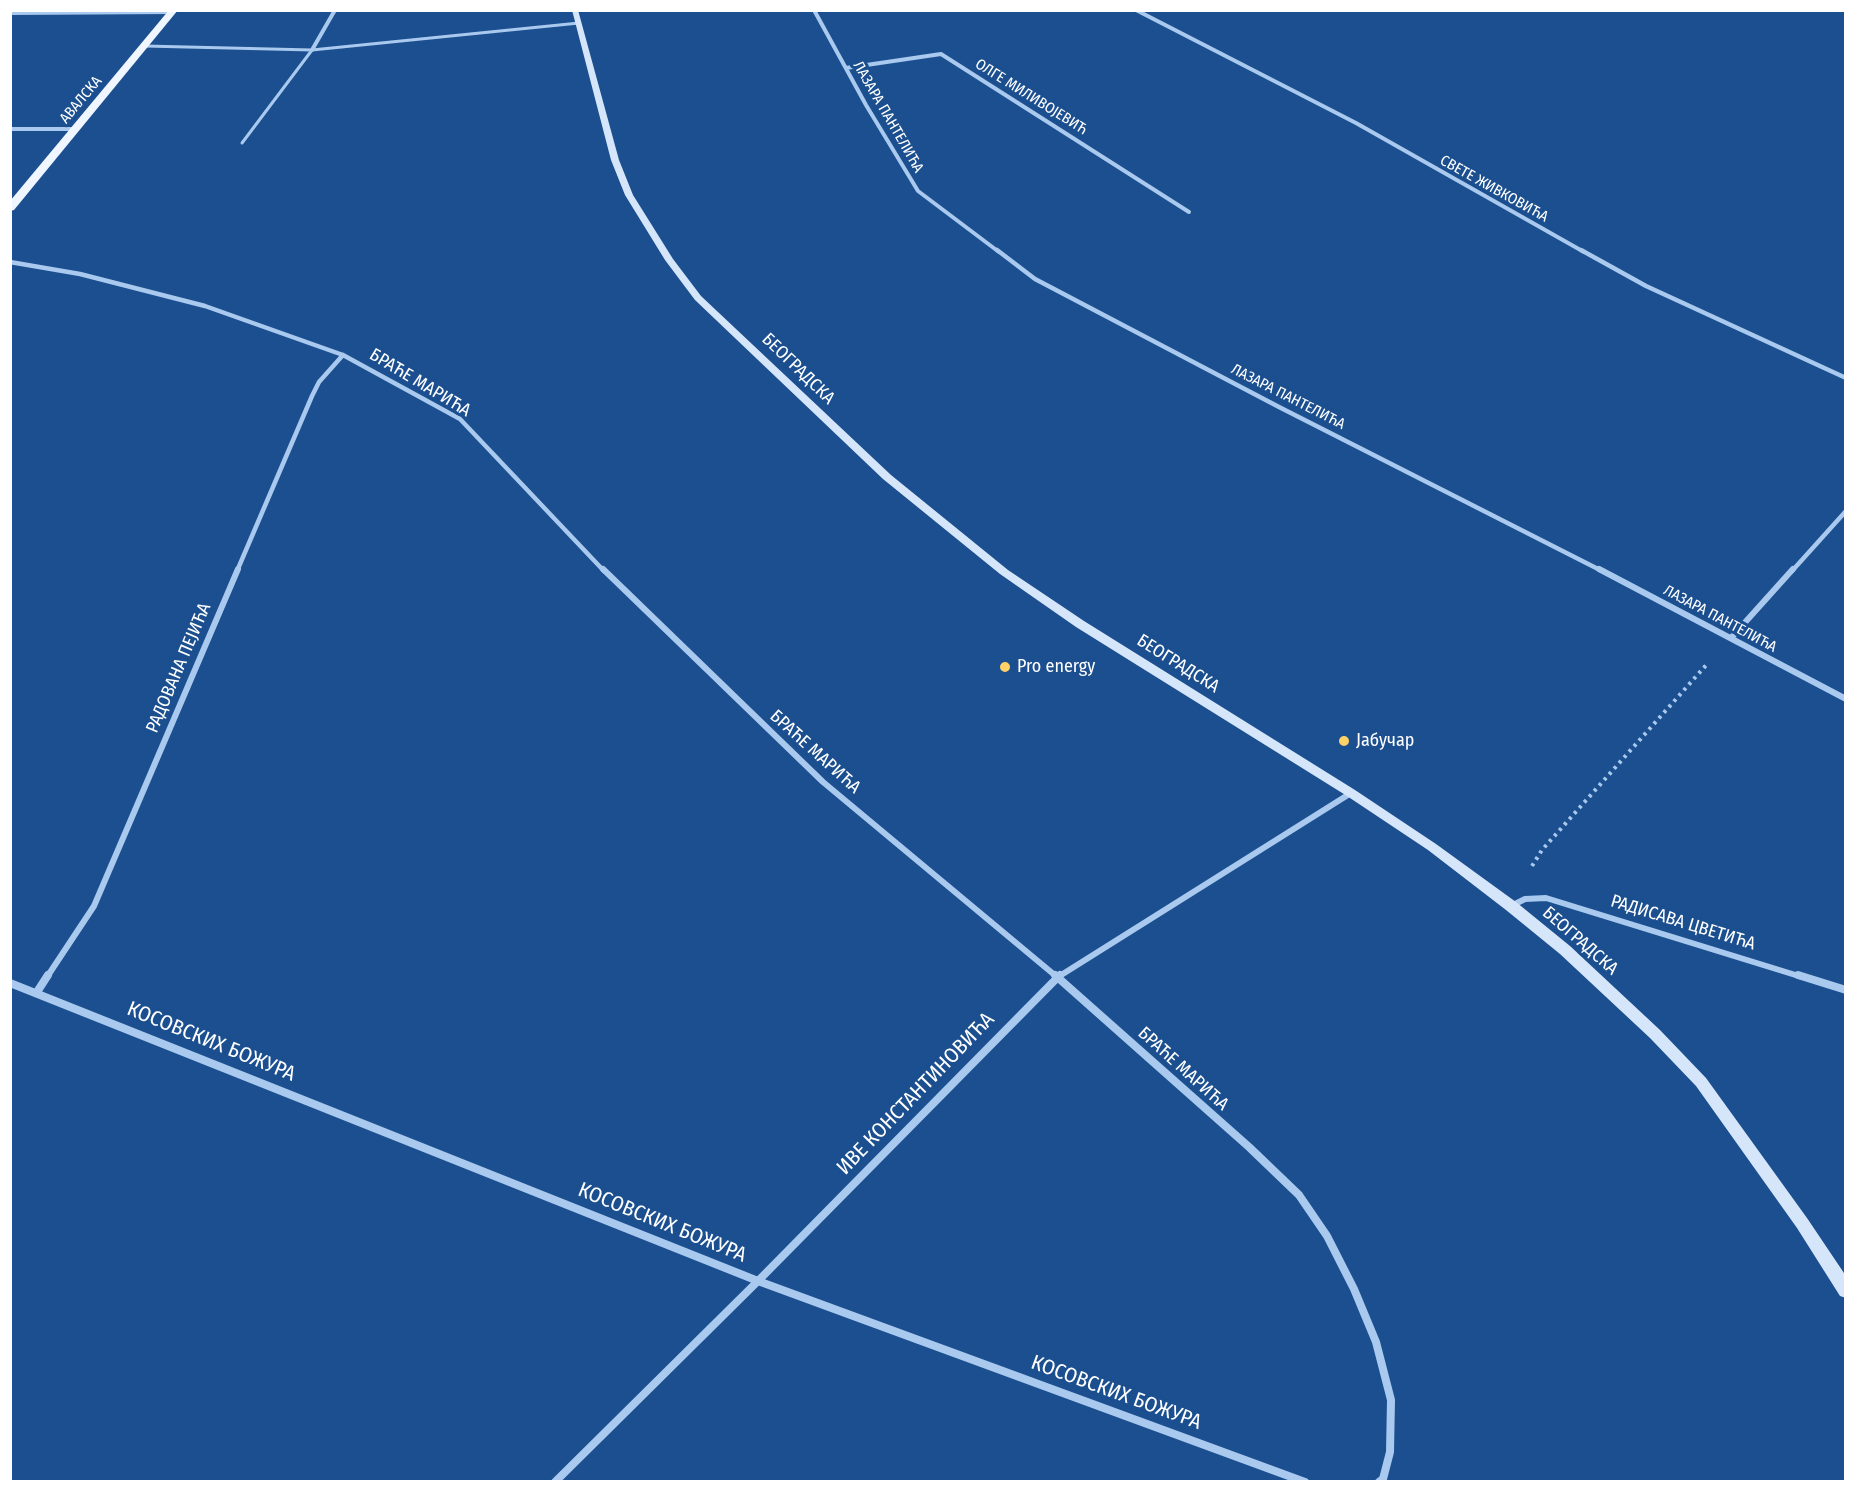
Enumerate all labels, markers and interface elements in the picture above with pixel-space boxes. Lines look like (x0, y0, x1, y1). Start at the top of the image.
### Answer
street label: ОЛГЕ МИЛИВОЈЕВИЋ (972, 55, 1090, 139)
street label: ЛАЗАРА ПАНТЕЛИЋА (849, 58, 927, 176)
street label: АВАЛСКА (56, 73, 106, 127)
street label: СВЕТЕ ЖИВКОВИЋА (1437, 152, 1551, 226)
street label: БЕОГРАДСКА (757, 329, 839, 409)
street label: БРАЋЕ МАРИЋА (365, 344, 475, 422)
street label: ЛАЗАРА ПАНТЕЛИЋА (1228, 360, 1348, 434)
street label: ЛАЗАРА ПАНТЕЛИЋА (1660, 582, 1780, 656)
street label: РАДОВАНА ПЕЈИЋА (142, 600, 216, 736)
street label: БЕОГРАДСКА (1133, 630, 1223, 698)
place label: Pro energy (1017, 656, 1095, 678)
marker: Pro energy (998, 660, 1012, 674)
street label: БРАЋЕ МАРИЋА (765, 706, 865, 798)
place label: Јабучар (1356, 730, 1414, 752)
marker: Јабучар (1337, 734, 1351, 748)
street label: РАДИСАВА ЦВЕТИЋА (1608, 891, 1758, 955)
street label: БЕОГРАДСКА (1538, 902, 1622, 980)
street label: КОСОВСКИХ БОЖУРА (123, 997, 299, 1087)
street label: ИВЕ КОНСТАНТИНОВИЋА (832, 1008, 1000, 1180)
street label: БРАЋЕ МАРИЋА (1133, 1023, 1233, 1115)
street label: КОСОВСКИХ БОЖУРА (574, 1178, 750, 1268)
street label: КОСОВСКИХ БОЖУРА (1027, 1350, 1205, 1436)

